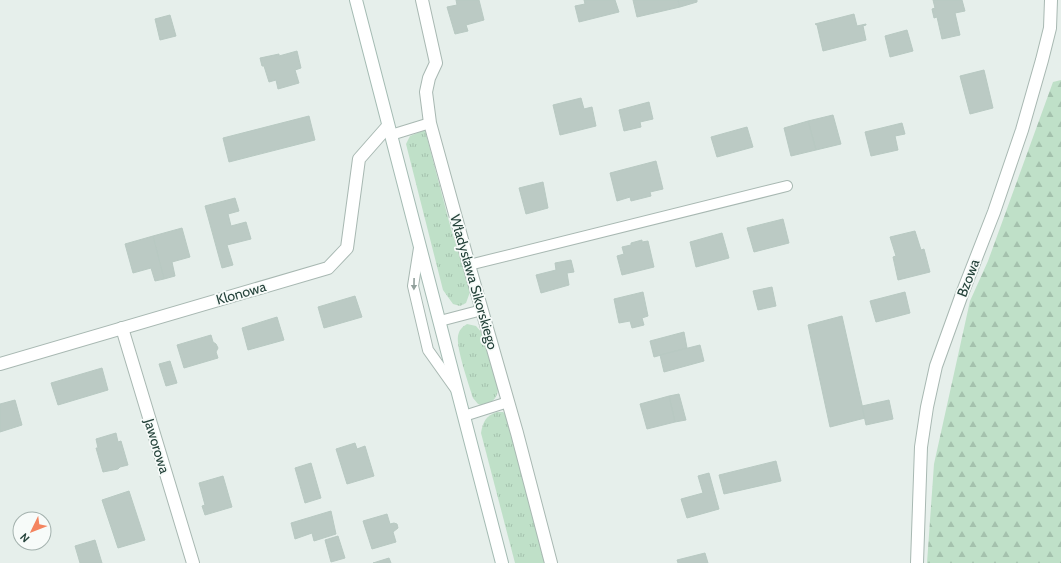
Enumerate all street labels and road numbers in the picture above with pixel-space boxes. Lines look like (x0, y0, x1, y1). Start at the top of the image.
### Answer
street label: Władysława Sikorskiego (446, 212, 502, 352)
street label: Bzowa (953, 256, 983, 299)
street label: Klonowa (214, 277, 268, 309)
street label: Jaworowa (140, 415, 174, 476)

